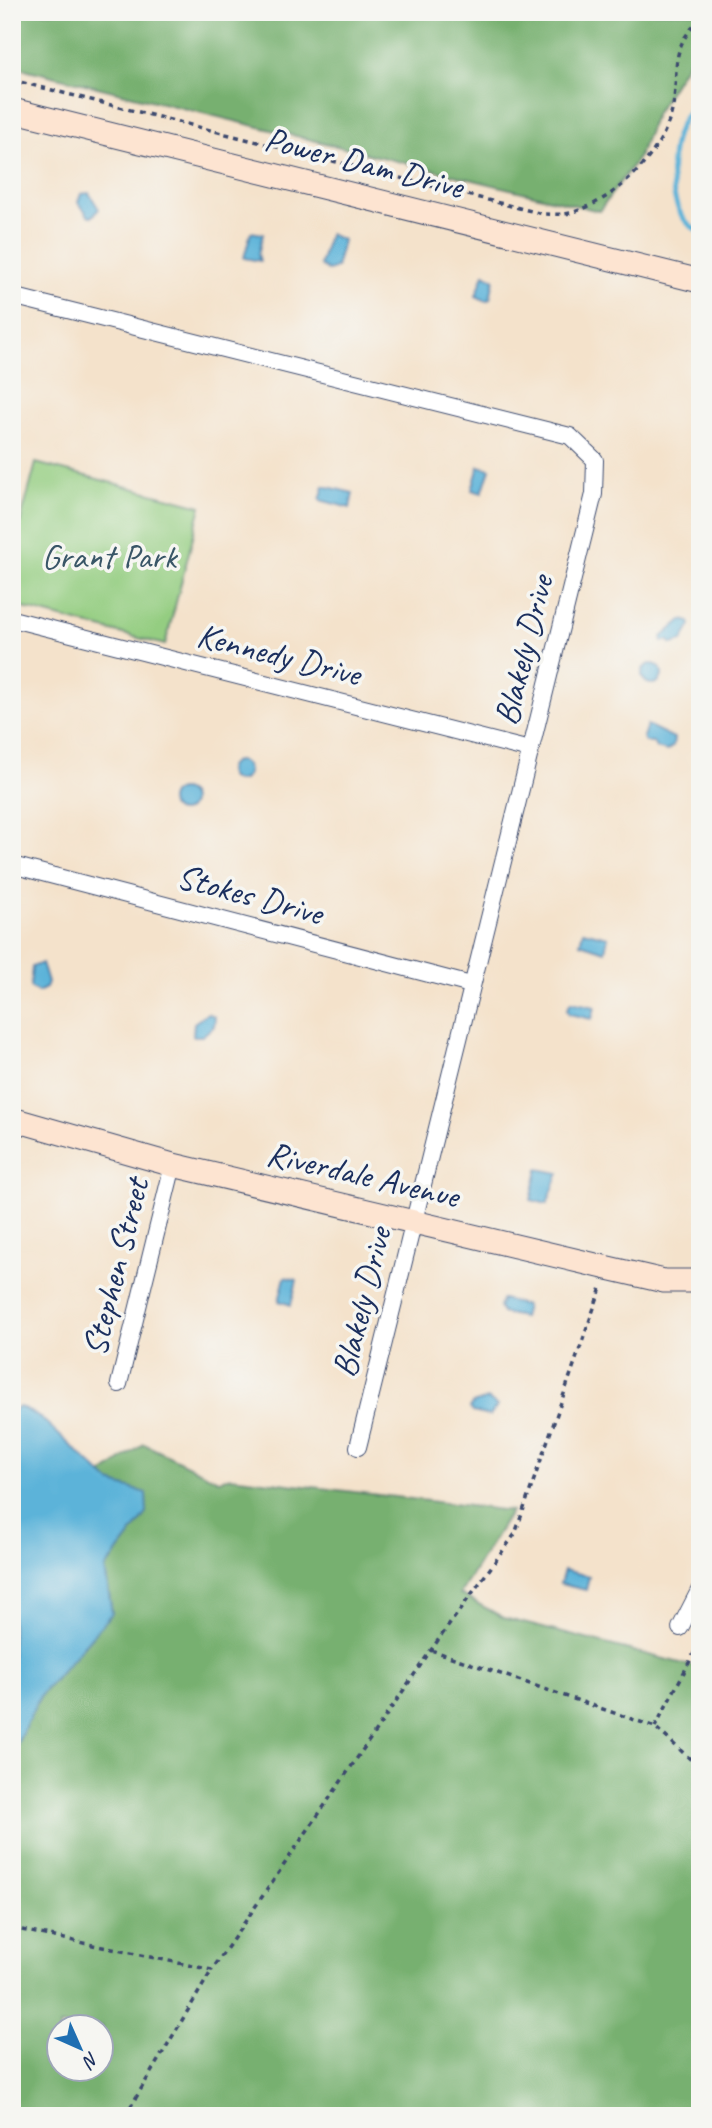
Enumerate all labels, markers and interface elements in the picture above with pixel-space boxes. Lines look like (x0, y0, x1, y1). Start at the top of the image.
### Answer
street label: Power Dam Drive (260, 116, 470, 209)
park label: Grant Park (42, 534, 178, 579)
street label: Blakely Drive (483, 568, 564, 730)
street label: Kennedy Drive (193, 612, 368, 697)
street label: Stokes Drive (172, 853, 330, 936)
street label: Riverdale Avenue (262, 1131, 466, 1219)
street label: Stephen Street (72, 1171, 160, 1360)
street label: Blakely Drive (321, 1220, 402, 1382)
north arrow (46, 2012, 116, 2082)
text: N (76, 2047, 104, 2074)

